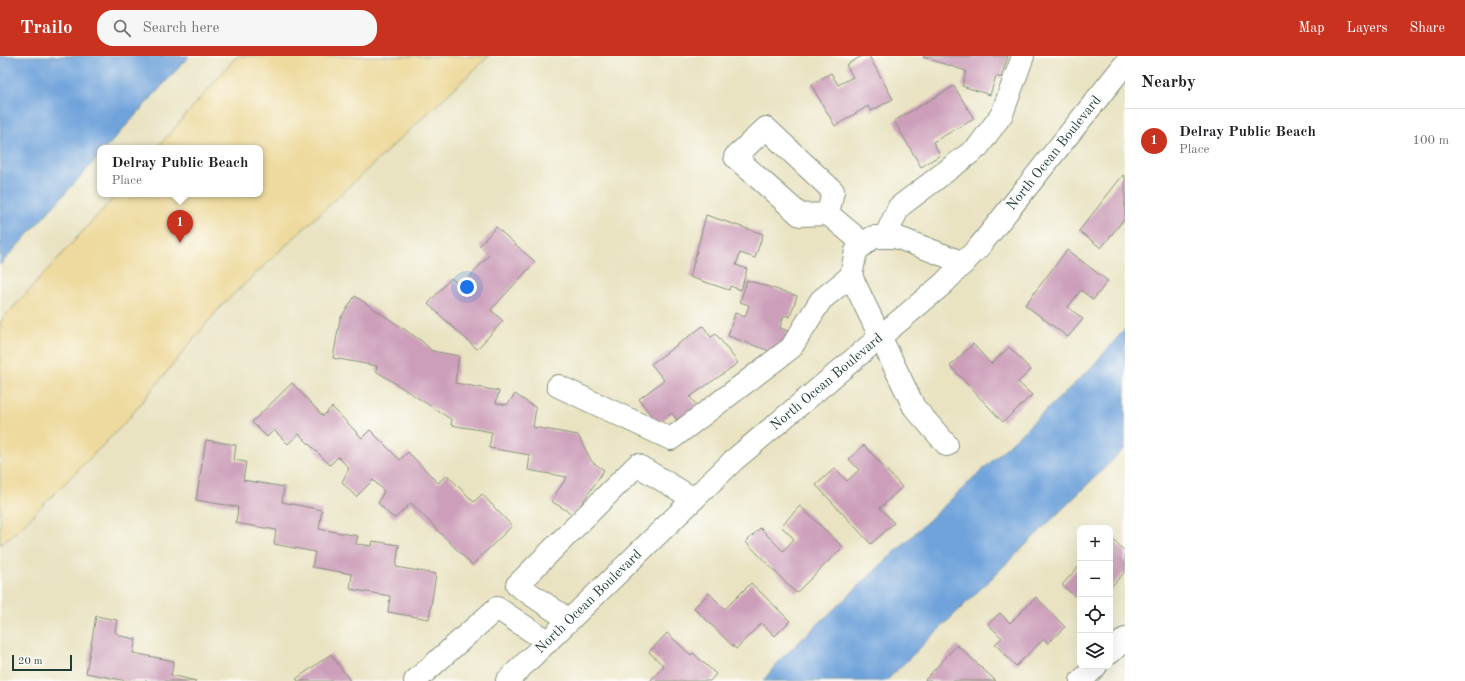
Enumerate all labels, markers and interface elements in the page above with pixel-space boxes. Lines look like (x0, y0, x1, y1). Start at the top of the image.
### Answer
search box (97, 10, 377, 46)
icon: search (111, 17, 133, 39)
text: Trailo (20, 19, 73, 38)
text: Search here (143, 21, 219, 36)
text: Map (1299, 21, 1325, 35)
text: Layers (1347, 21, 1388, 35)
text: Share (1410, 21, 1445, 35)
text: Nearby (1141, 74, 1196, 91)
street label: North Ocean Boulevard (1004, 93, 1104, 213)
text: Delray Public Beach (1179, 125, 1316, 140)
text: 1 (1150, 134, 1158, 147)
text: 100 m (1412, 134, 1449, 147)
text: Place (1179, 143, 1209, 156)
popup (97, 145, 263, 197)
text: Delray Public Beach (111, 156, 249, 171)
text: Place (111, 174, 142, 187)
pin: 1 (167, 210, 193, 243)
your location (457, 277, 477, 297)
street label: North Ocean Boulevard (768, 331, 886, 433)
map controls (1077, 525, 1113, 669)
button: + (1077, 525, 1113, 561)
street label: North Ocean Boulevard (533, 547, 644, 656)
button: − (1077, 561, 1113, 597)
button: locate (1077, 597, 1113, 633)
button: layers (1077, 633, 1113, 669)
scale bar (12, 653, 72, 672)
text: 20 m (18, 656, 43, 667)

